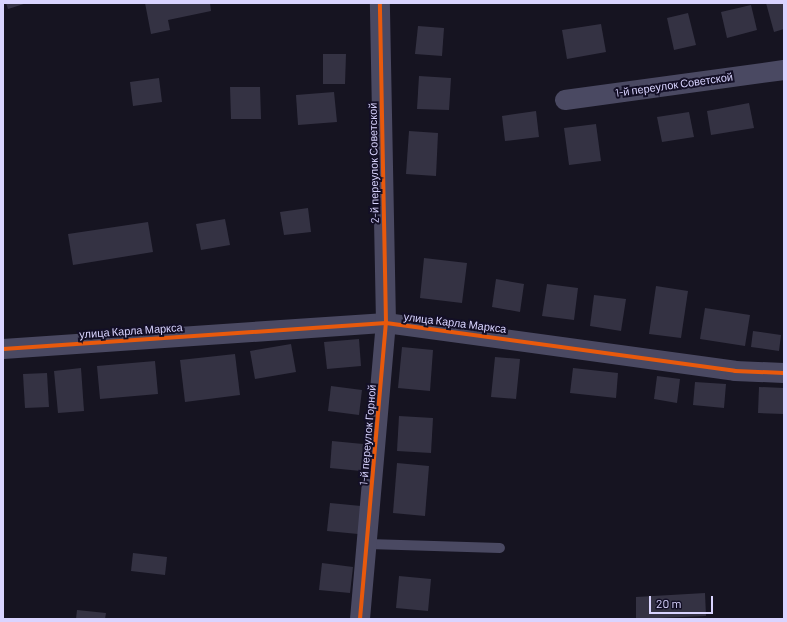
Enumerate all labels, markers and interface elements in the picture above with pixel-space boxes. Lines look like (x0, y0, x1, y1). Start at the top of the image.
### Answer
street label: 1-й переулок Советской (614, 70, 734, 100)
street label: 2-й переулок Советской (366, 102, 382, 224)
street label: улица Карла Маркса (403, 310, 507, 336)
street label: улица Карла Маркса (79, 321, 183, 341)
street label: 1-й переулок Горной (357, 384, 379, 486)
scale bar (651, 588, 715, 614)
text: 20 m (656, 596, 682, 610)

